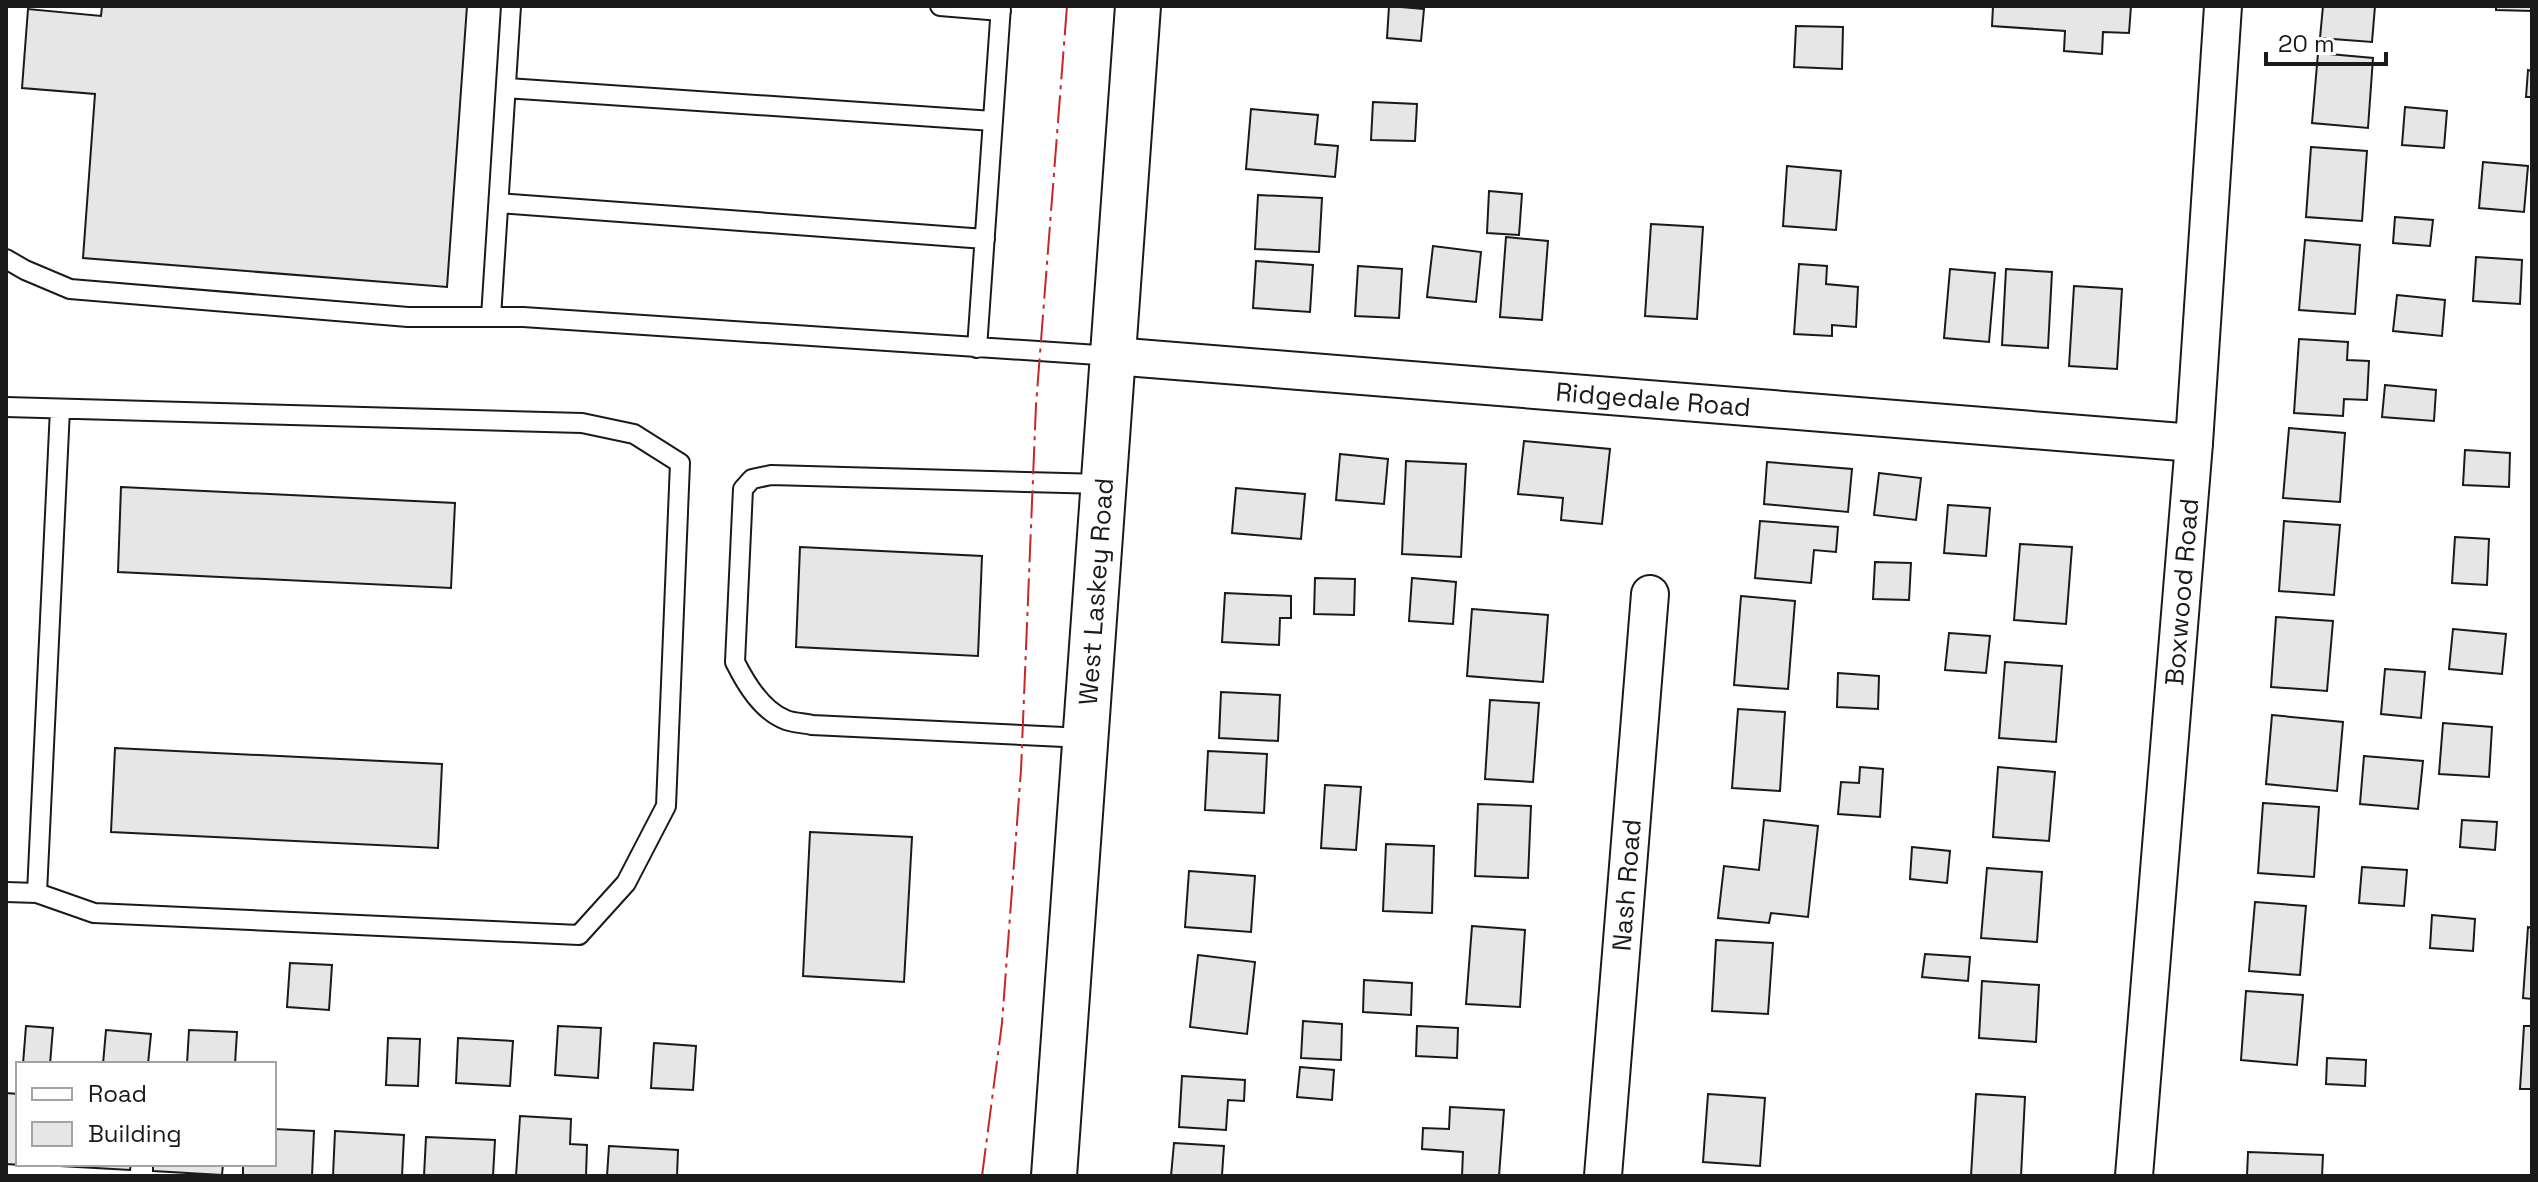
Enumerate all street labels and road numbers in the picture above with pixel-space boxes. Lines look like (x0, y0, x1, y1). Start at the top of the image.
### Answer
street label: Ridgedale Road (1554, 375, 1752, 424)
street label: West Laskey Road (1071, 477, 1121, 706)
street label: Boxwood Road (2157, 497, 2206, 687)
street label: Nash Road (1604, 818, 1649, 952)

